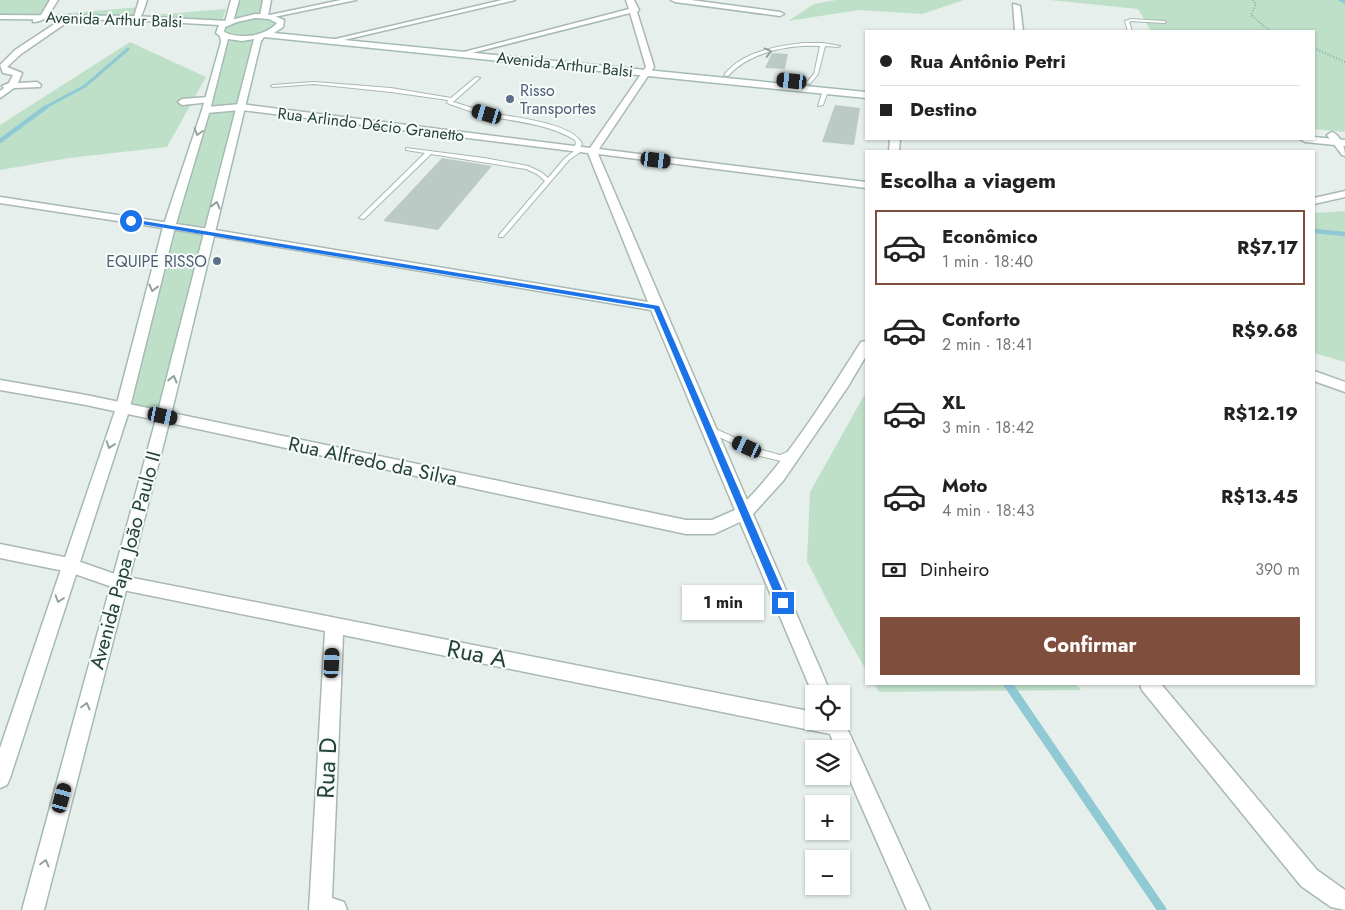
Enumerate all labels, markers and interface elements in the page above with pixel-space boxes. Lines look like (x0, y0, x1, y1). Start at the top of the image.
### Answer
street label: Avenida Arthur Balsi (45, 6, 183, 33)
street label: Avenida Arthur Balsi (496, 46, 634, 83)
one-way arrow (764, 47, 773, 58)
text: Rua Antônio Petri (910, 48, 1066, 75)
car (776, 72, 807, 90)
place label: Risso Transportes (520, 79, 596, 120)
marker: Risso Transportes (504, 93, 516, 105)
text: Destino (910, 96, 977, 123)
street label: Rua Arlindo Décio Granetto (276, 102, 466, 147)
car (470, 102, 503, 126)
one-way arrow (194, 128, 204, 136)
car (640, 151, 671, 169)
text: Escolha a viagem (880, 164, 1056, 196)
one-way arrow (210, 200, 221, 209)
route start (120, 210, 142, 232)
text: Econômico (942, 223, 1038, 250)
icon: car (882, 225, 927, 270)
text: R$7.17 (1237, 234, 1298, 261)
place label: EQUIPE RISSO (106, 250, 207, 273)
text: 1 min · 18:40 (942, 250, 1033, 273)
marker: EQUIPE RISSO (211, 255, 223, 267)
one-way arrow (148, 284, 159, 293)
text: Conforto (942, 306, 1020, 333)
icon: car (882, 308, 927, 353)
text: R$9.68 (1232, 317, 1298, 344)
text: 2 min · 18:41 (942, 333, 1033, 356)
one-way arrow (167, 376, 177, 384)
text: XL (942, 389, 965, 416)
icon: car (882, 391, 927, 436)
text: R$12.19 (1223, 400, 1298, 427)
car (146, 406, 179, 426)
text: 3 min · 18:42 (942, 416, 1034, 439)
street label: Rua Alfredo da Silva (286, 429, 460, 494)
car (730, 434, 763, 460)
one-way arrow (106, 440, 116, 449)
street label: Avenida Papa João Paulo II (82, 448, 169, 672)
text: Moto (942, 472, 987, 499)
icon: car (882, 474, 927, 519)
text: R$13.45 (1221, 483, 1298, 510)
text: 4 min · 18:43 (942, 499, 1034, 522)
icon: cash (880, 556, 908, 584)
text: Dinheiro (920, 556, 989, 583)
text: 390 m (1255, 558, 1300, 581)
callout: 1 min (683, 586, 766, 620)
text: 1 min (703, 591, 743, 614)
route end (772, 592, 794, 614)
one-way arrow (54, 594, 64, 603)
button: Confirmar (880, 617, 1300, 675)
street label: Rua A (444, 631, 510, 677)
car (323, 648, 340, 678)
map controls (805, 685, 850, 895)
button: locate (805, 685, 850, 730)
one-way arrow (80, 701, 91, 710)
street label: Rua D (307, 737, 346, 799)
button: layers (805, 740, 850, 785)
car (50, 782, 73, 814)
button: + (805, 795, 850, 840)
button: − (805, 850, 850, 895)
one-way arrow (39, 858, 50, 867)

